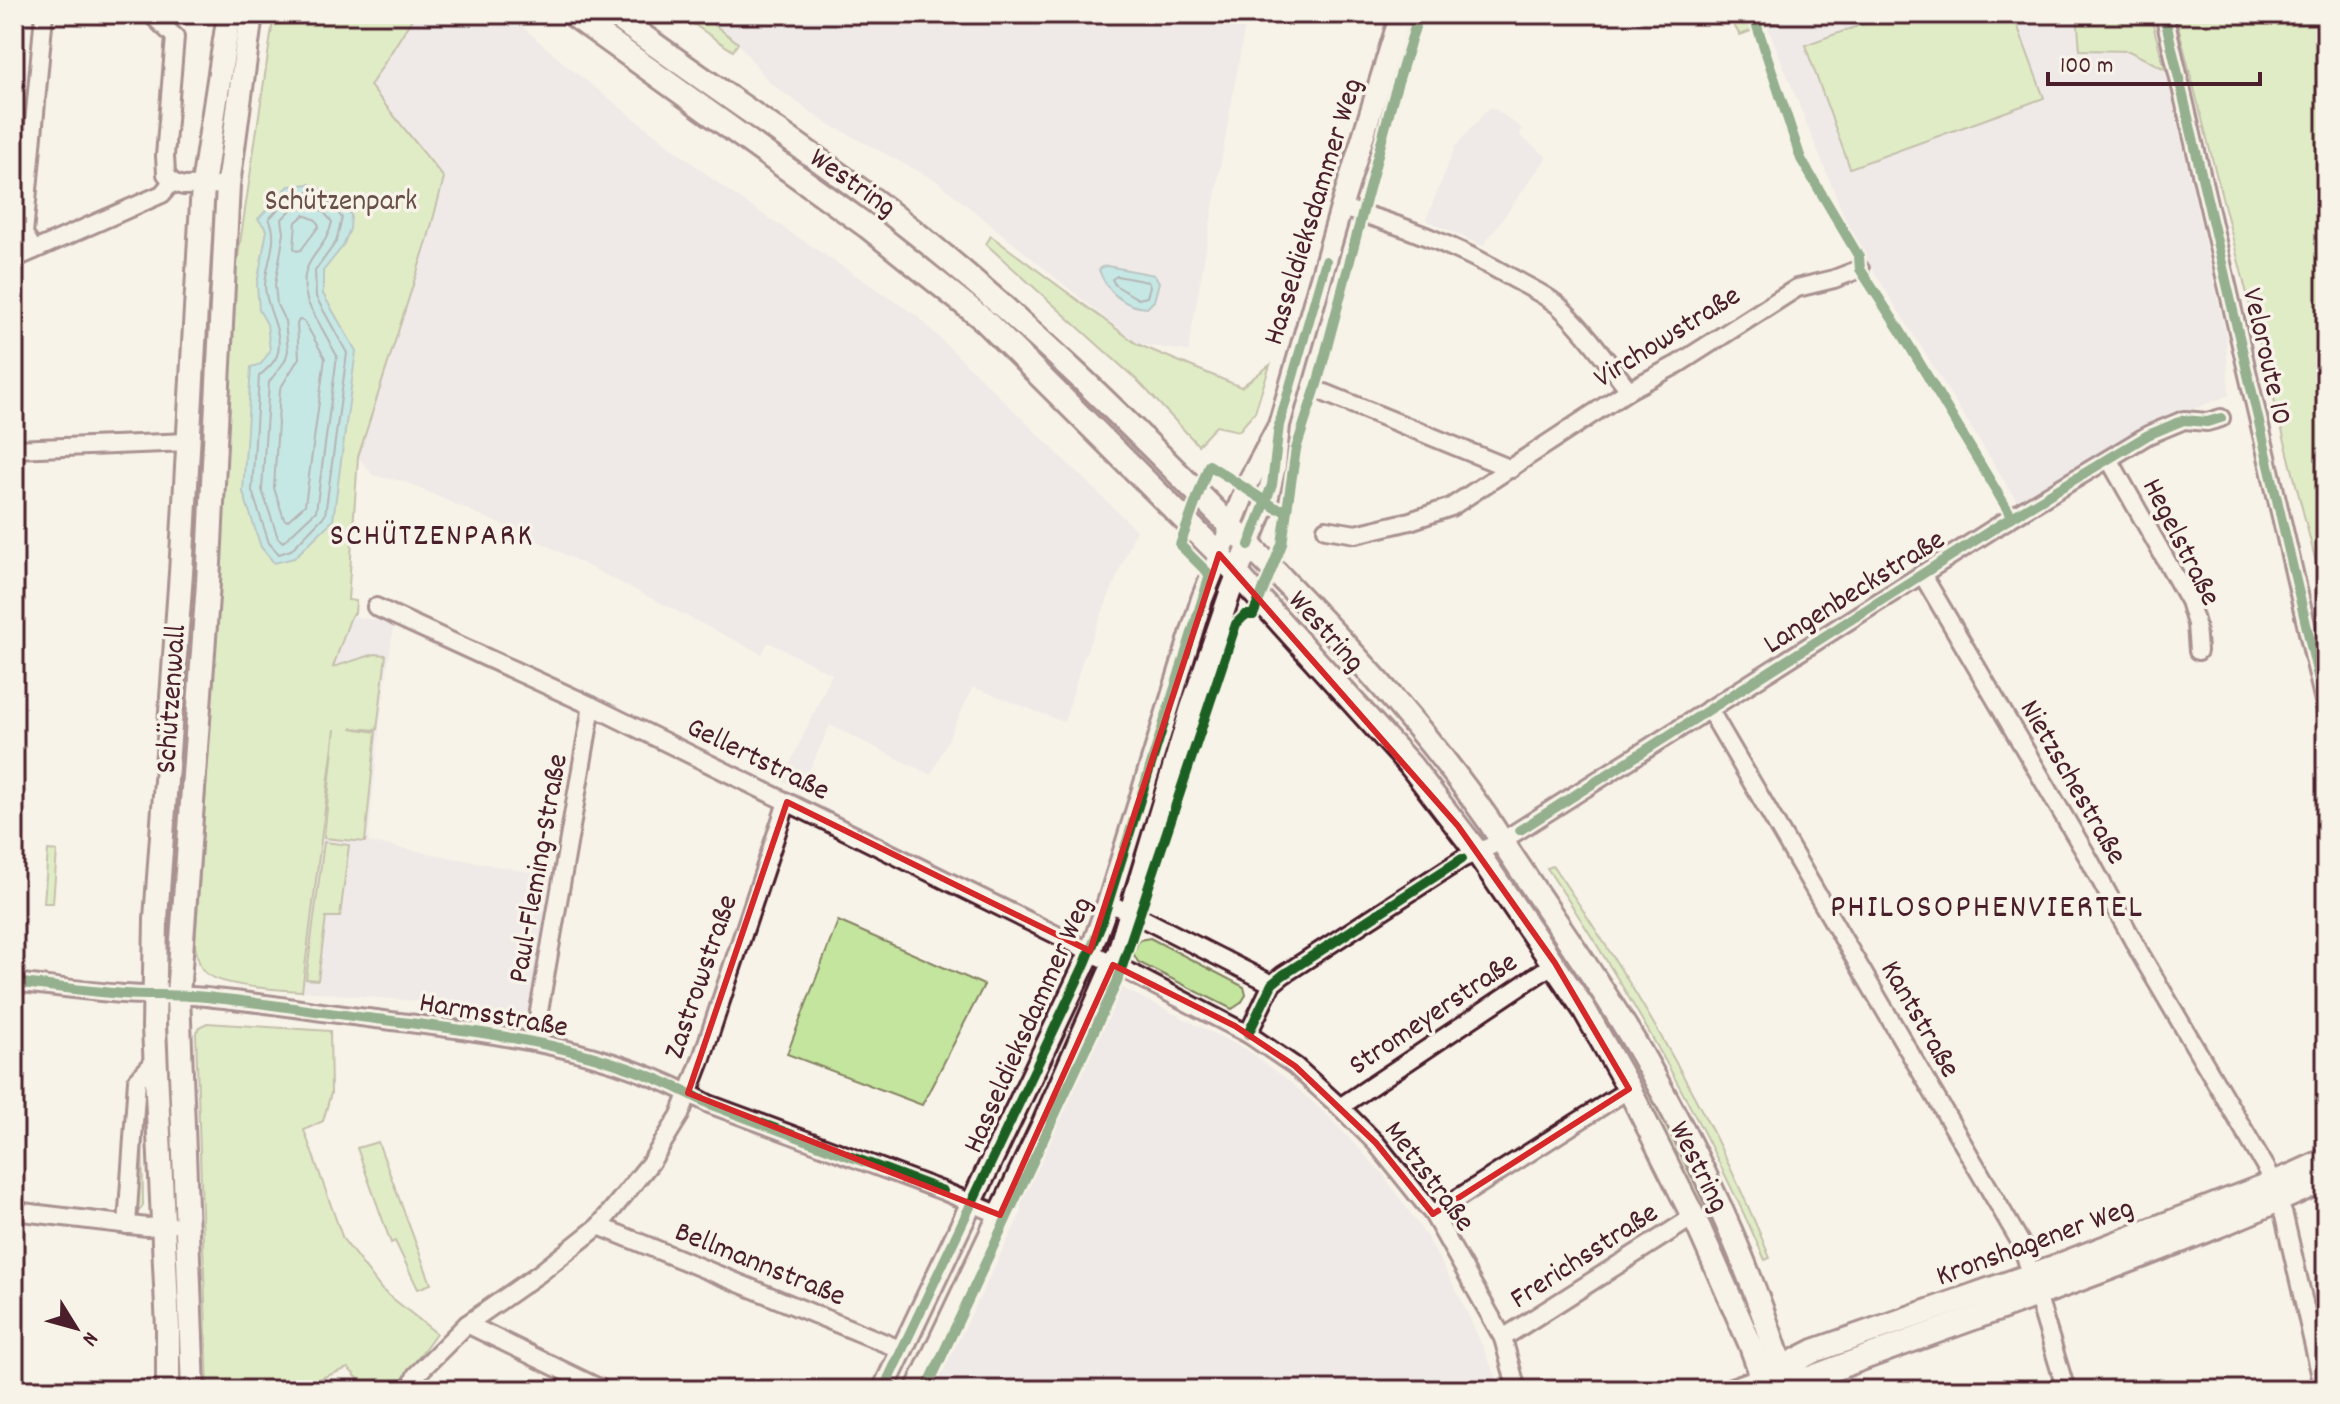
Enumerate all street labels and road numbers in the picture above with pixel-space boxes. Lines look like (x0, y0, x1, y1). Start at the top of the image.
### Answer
street label: Hasseldieksdammer Weg (1254, 74, 1376, 351)
street label: Westring (799, 139, 904, 230)
street label: Virchowstraße (1587, 277, 1750, 401)
street label: Veloroute 10 (2228, 284, 2301, 430)
street label: Hegelstraße (2128, 472, 2230, 614)
street label: Langenbeckstraße (1756, 521, 1955, 667)
street label: Westring (1276, 582, 1373, 684)
street label: Schützenwall (147, 623, 200, 775)
street label: Nietzschestraße (2006, 693, 2136, 874)
street label: Gellertstraße (678, 708, 836, 814)
street label: Paul-Fleming-Straße (499, 751, 582, 987)
street label: Zastrowstraße (655, 890, 751, 1065)
street label: Hasseldieksdammer Weg (954, 891, 1106, 1161)
street label: Stromeyerstraße (1341, 943, 1528, 1088)
street label: Kantstraße (1867, 954, 1969, 1087)
street label: Harmsstraße (416, 983, 571, 1052)
street label: Metzstraße (1371, 1113, 1484, 1242)
street label: Westring (1656, 1115, 1738, 1221)
street label: Kronshagener Weg (1931, 1189, 2140, 1300)
street label: Frerichsstraße (1503, 1194, 1668, 1322)
street label: Bellmannstraße (668, 1212, 851, 1320)

